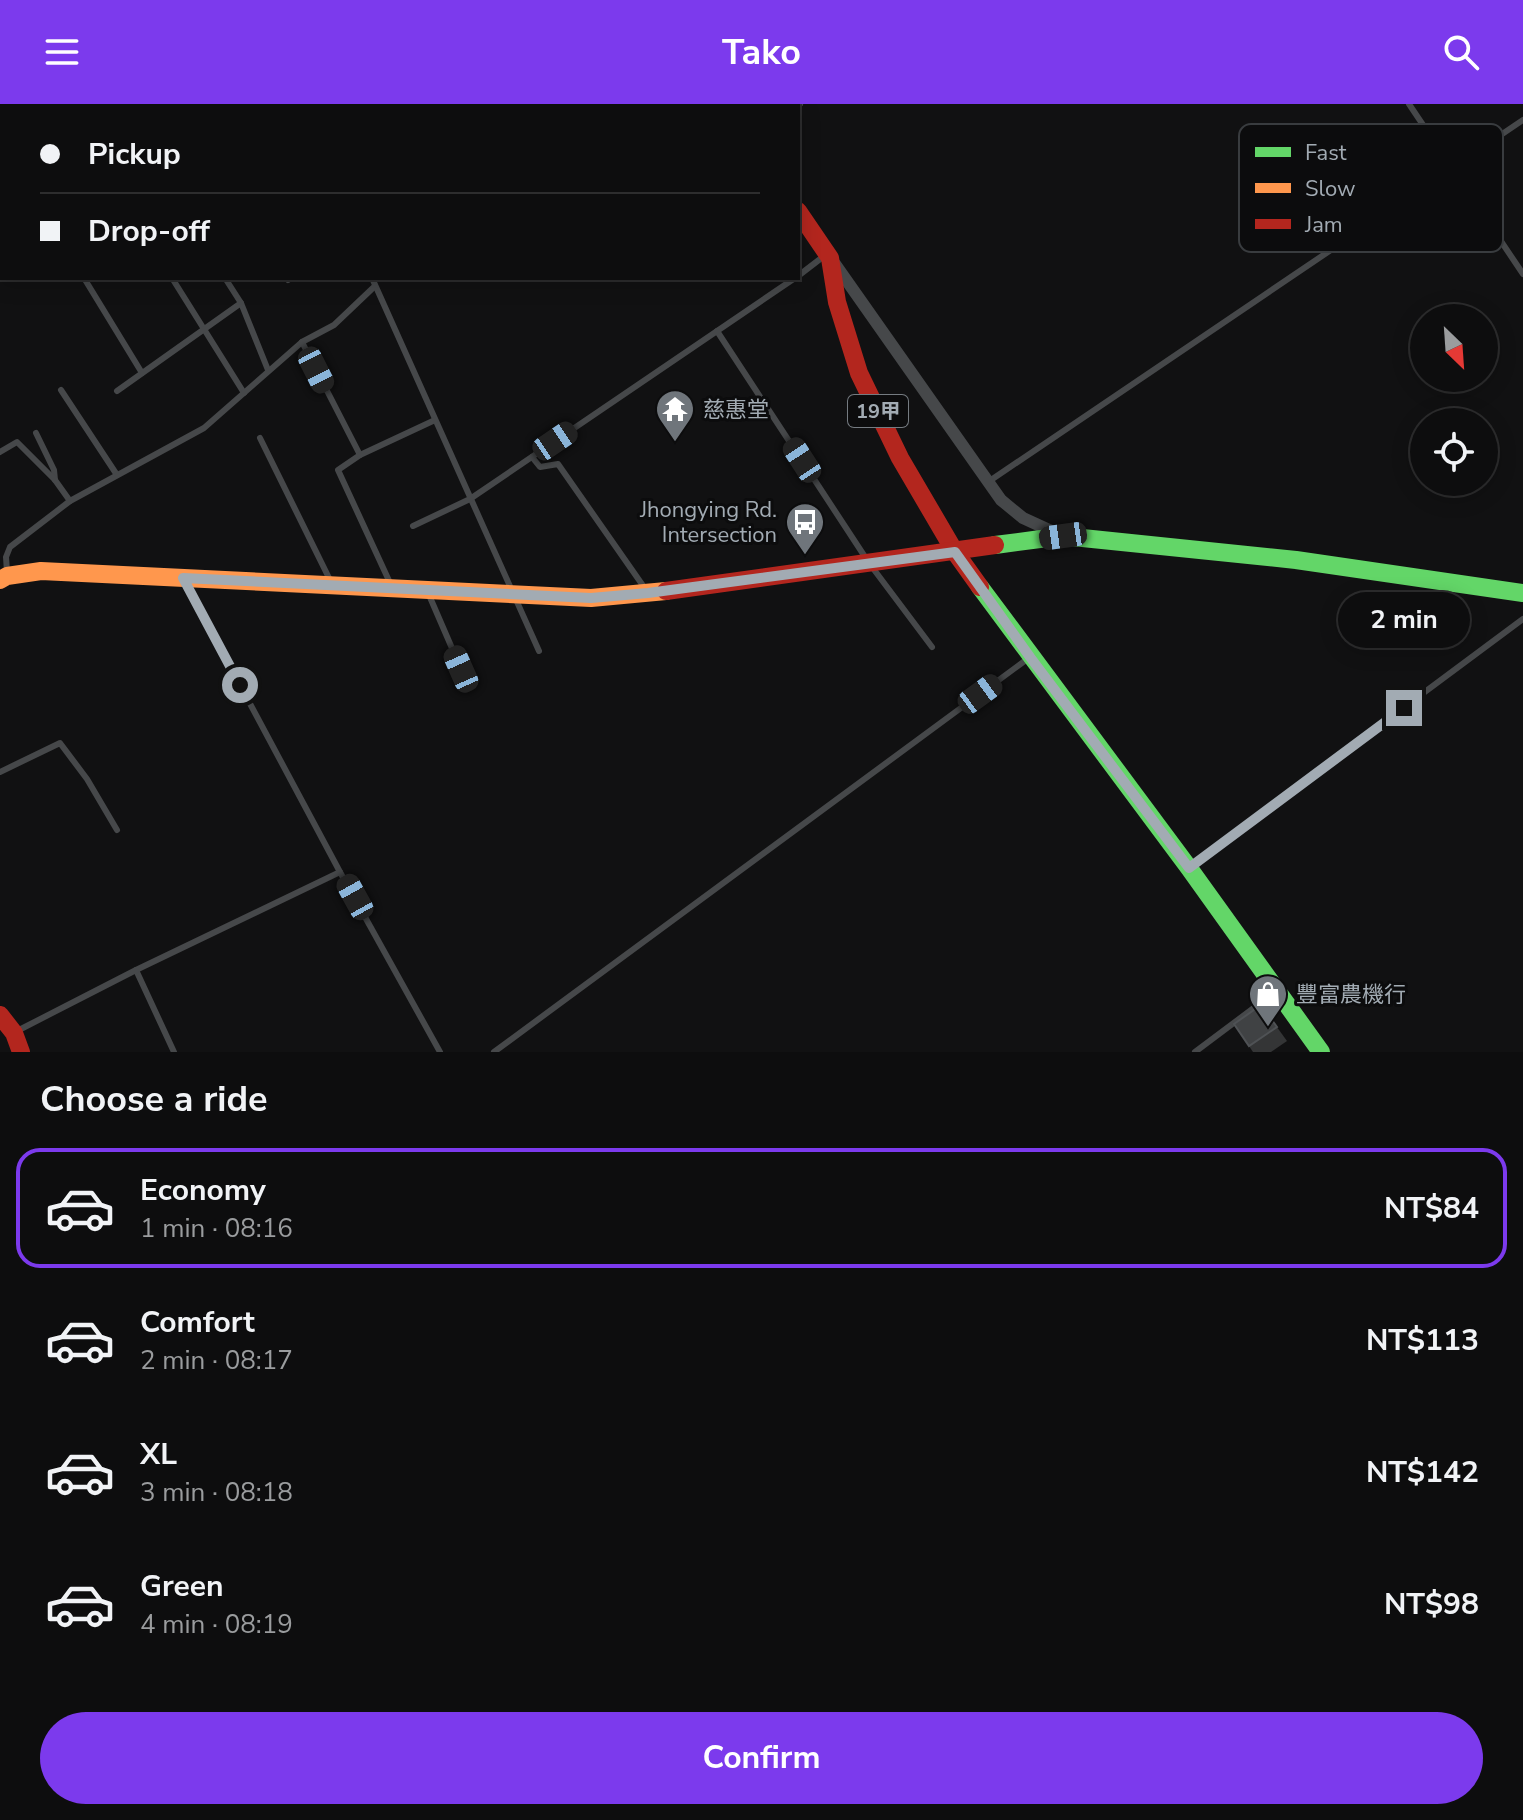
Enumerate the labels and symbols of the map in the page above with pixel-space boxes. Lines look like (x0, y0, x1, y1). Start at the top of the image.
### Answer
legend (1239, 124, 1503, 252)
text: Fast (1305, 138, 1347, 168)
text: Slow (1305, 174, 1356, 204)
text: Jam (1304, 210, 1343, 240)
north arrow (1410, 304, 1498, 392)
car (294, 343, 338, 397)
temple icon: 慈惠堂 (654, 388, 696, 443)
place label: 慈惠堂 (703, 395, 769, 425)
road number: 19甲 (848, 395, 908, 427)
car (528, 418, 582, 464)
car (779, 433, 825, 487)
place label: Jhongying Rd. Intersection (639, 495, 777, 550)
bus stop icon: Jhongying Rd. Intersection (784, 501, 826, 556)
car (1038, 521, 1088, 551)
callout: 2 min (1338, 592, 1470, 648)
car (440, 642, 482, 696)
route start (222, 667, 258, 703)
car (954, 670, 1006, 718)
route end (1386, 690, 1422, 726)
car (333, 870, 377, 924)
shop icon: 豐富農機行 (1247, 973, 1289, 1028)
place label: 豐富農機行 (1296, 980, 1406, 1010)

